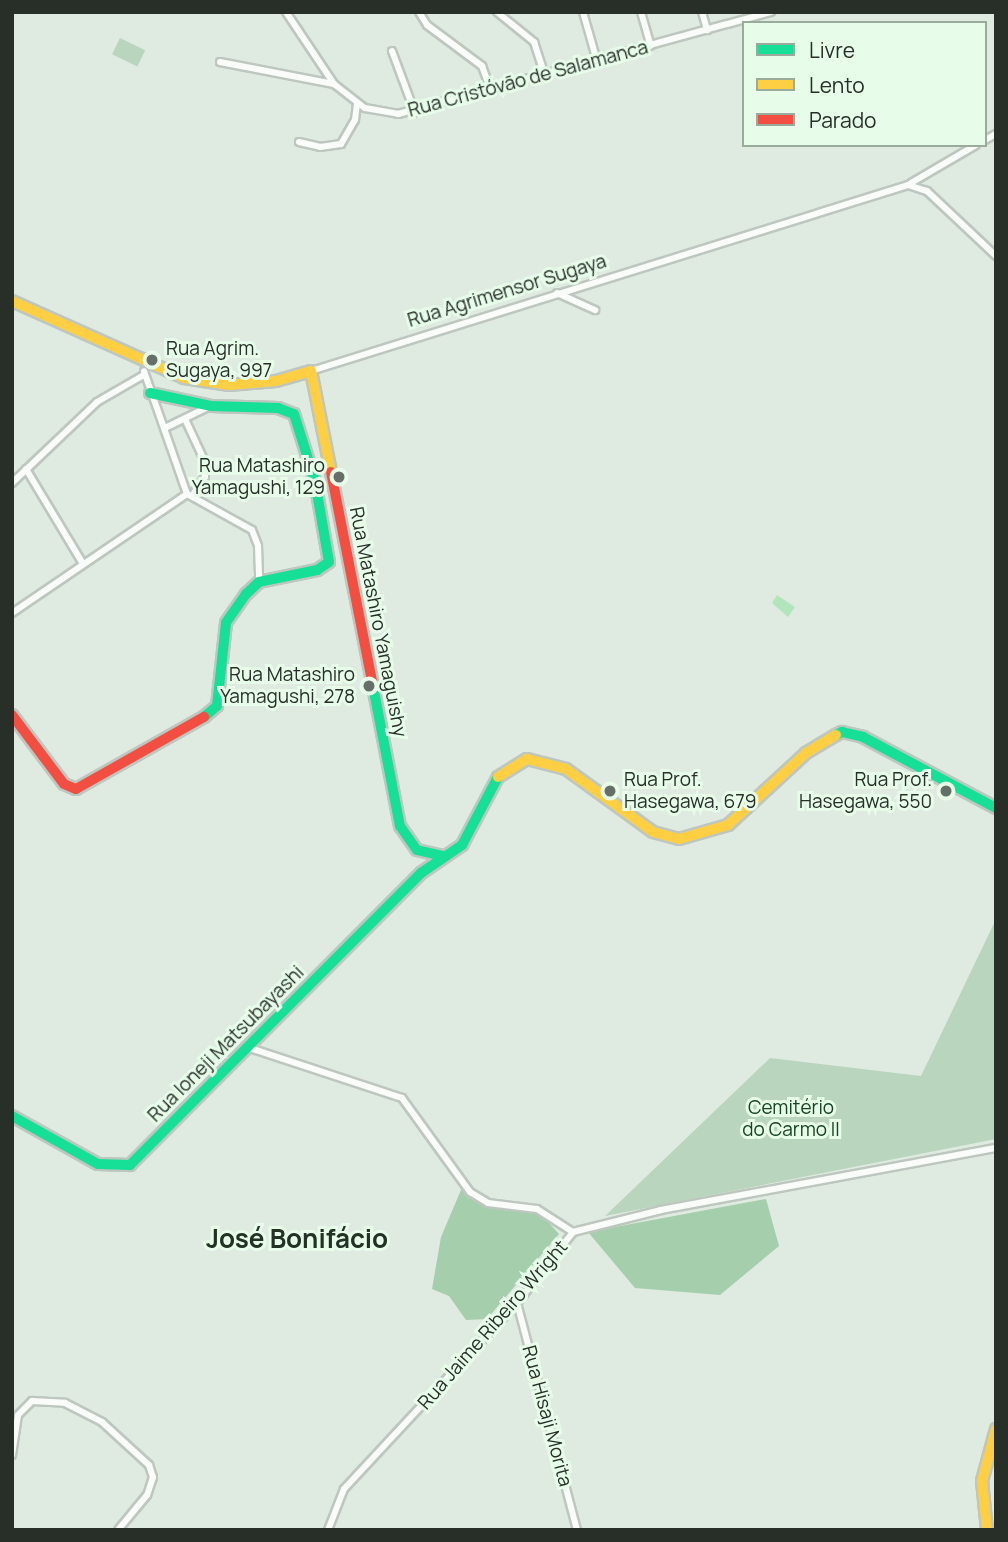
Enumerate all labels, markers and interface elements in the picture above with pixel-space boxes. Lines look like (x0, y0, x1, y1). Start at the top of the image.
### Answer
legend (742, 21, 987, 147)
street label: Rua Cristóvão de Salamanca (405, 36, 651, 122)
text: Livre (809, 36, 855, 64)
text: Lento (809, 71, 865, 99)
text: Parado (809, 106, 877, 134)
street label: Rua Agrimensor Sugaya (405, 250, 609, 332)
place label: Rua Agrim. Sugaya, 997 (166, 338, 272, 382)
marker: Rua Agrim. Sugaya, 997 (144, 352, 160, 368)
place label: Rua Matashiro Yamagushi, 129 (192, 455, 325, 499)
marker: Rua Matashiro Yamagushi, 129 (331, 469, 347, 485)
street label: Rua Matashiro Yamaguishy (344, 505, 412, 739)
place label: Rua Matashiro Yamagushi, 278 (220, 664, 355, 708)
marker: Rua Matashiro Yamagushi, 278 (361, 678, 377, 694)
place label: Rua Prof. Hasegawa, 679 (624, 769, 757, 813)
place label: Rua Prof. Hasegawa, 550 (799, 769, 932, 813)
marker: Rua Prof. Hasegawa, 679 (602, 783, 618, 799)
marker: Rua Prof. Hasegawa, 550 (938, 783, 954, 799)
street label: Rua Ioneji Matsubayashi (143, 961, 309, 1127)
park label: Cemitério do Carmo II (742, 1097, 840, 1141)
district label: José Bonifácio (206, 1223, 388, 1255)
street label: Rua Jaime Ribeiro Wright (413, 1236, 573, 1414)
street label: Rua Hisaji Morita (517, 1343, 577, 1489)

